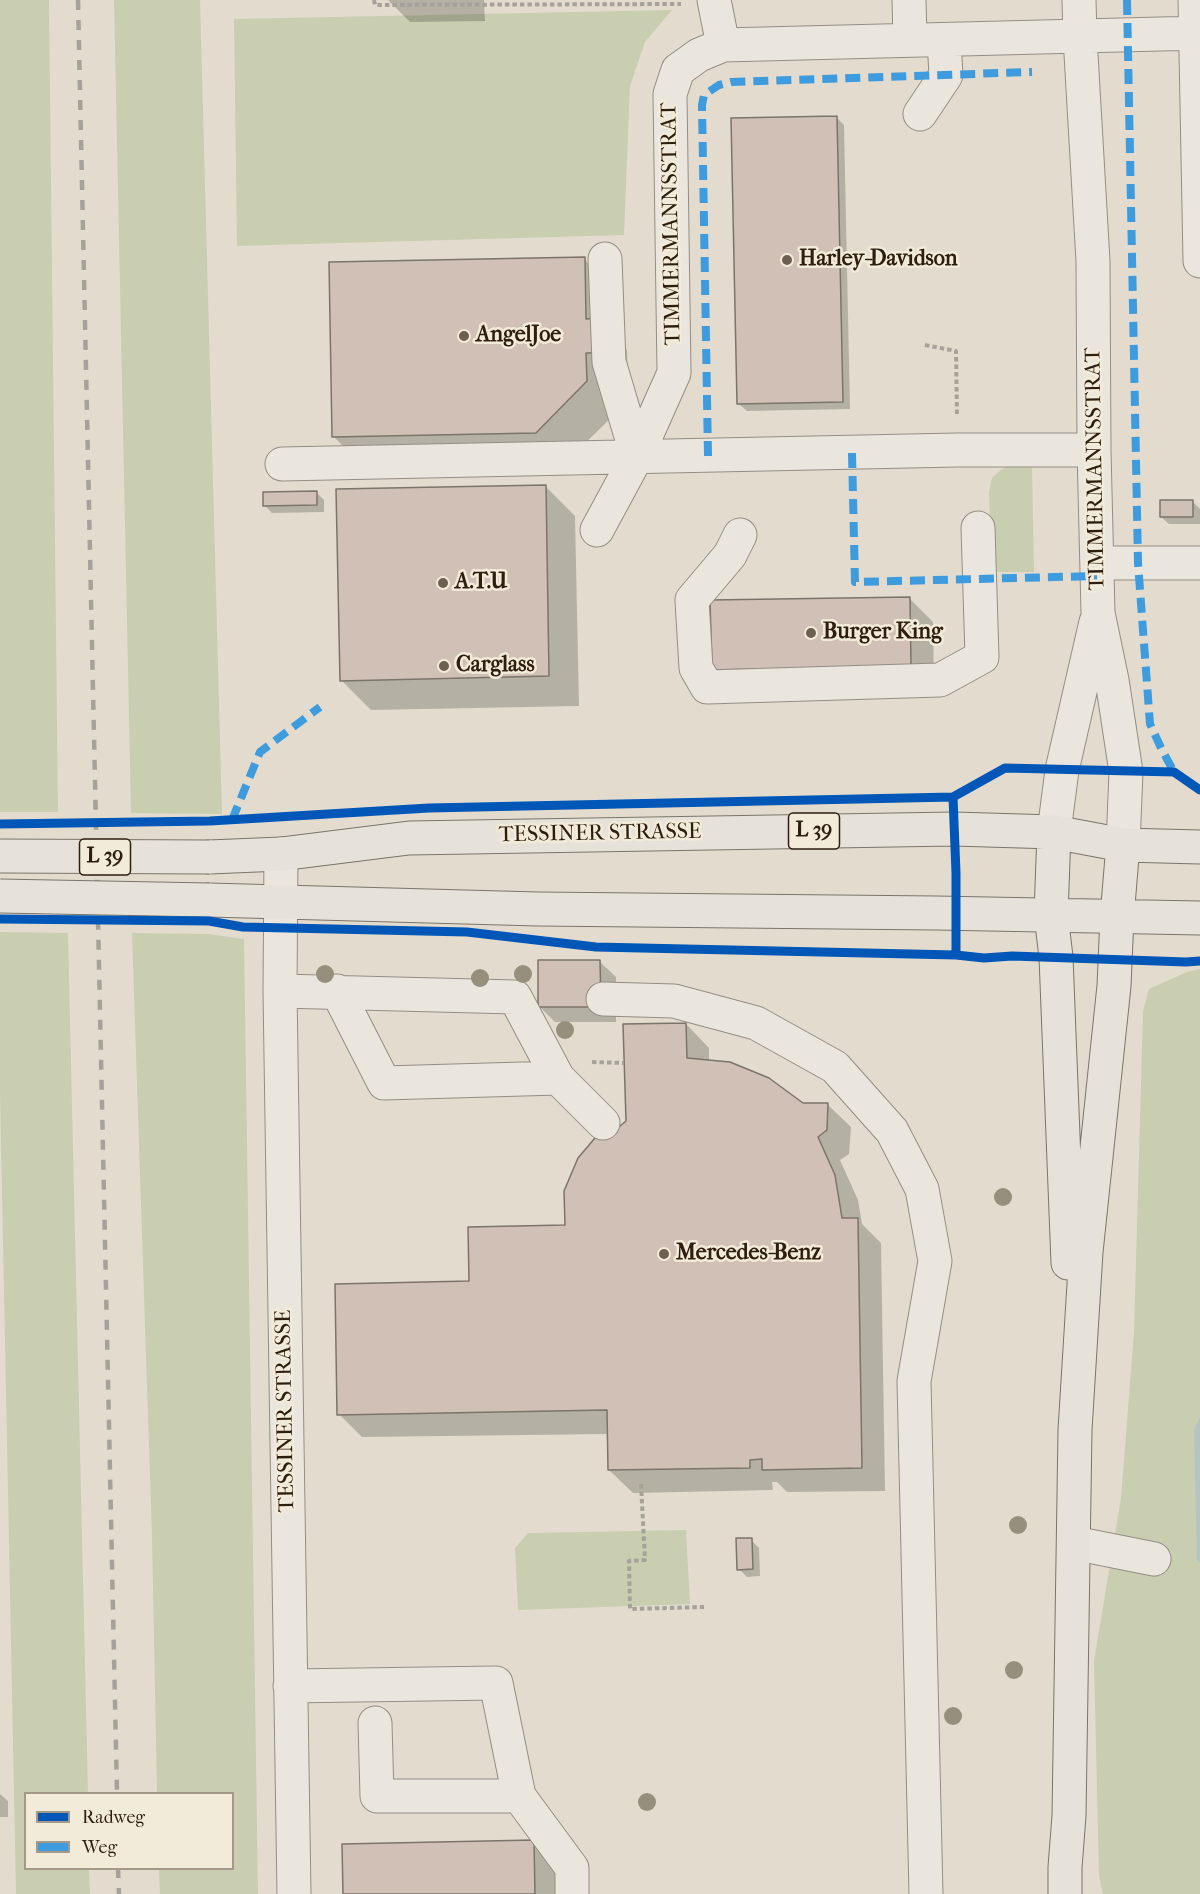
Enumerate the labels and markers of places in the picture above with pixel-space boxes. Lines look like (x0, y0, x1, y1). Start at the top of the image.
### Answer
place label: Harley-Davidson (799, 247, 958, 273)
marker: Harley-Davidson (780, 253, 794, 267)
place label: AngelJoe (476, 323, 561, 349)
marker: AngelJoe (457, 329, 471, 343)
place label: A.T.U (455, 570, 507, 596)
marker: A.T.U (436, 576, 450, 590)
place label: Burger King (823, 620, 943, 646)
marker: Burger King (804, 626, 818, 640)
place label: Carglass (456, 653, 535, 679)
marker: Carglass (437, 659, 451, 673)
place label: Mercedes-Benz (676, 1241, 821, 1267)
marker: Mercedes-Benz (657, 1247, 671, 1261)

